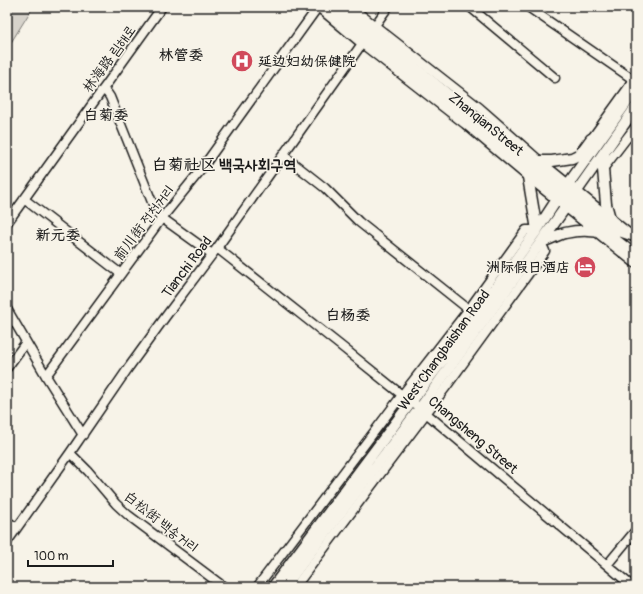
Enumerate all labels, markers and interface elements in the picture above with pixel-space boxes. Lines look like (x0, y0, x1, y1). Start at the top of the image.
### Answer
street label: 林海路 림해로 (79, 22, 139, 96)
district label: 林管委 (158, 46, 204, 65)
hospital icon: 延边妇幼保健院 (229, 48, 255, 74)
place label: 延边妇幼保健院 (258, 53, 356, 70)
street label: ZhanqianStreet (445, 89, 527, 160)
district label: 白菊委 (83, 106, 129, 125)
district label: 白菊社区 백국사회구역 (152, 155, 296, 175)
street label: 前川街 전천거리 (110, 182, 178, 264)
district label: 新元委 (35, 226, 81, 245)
street label: Tianchi Road (158, 233, 216, 301)
hotel icon: 洲际假日酒店 (572, 254, 598, 280)
place label: 洲际假日酒店 (486, 259, 570, 276)
street label: West Changbaishan Road (395, 286, 494, 414)
district label: 白杨委 (325, 306, 371, 325)
street label: Changsheng Street (425, 393, 522, 478)
street label: 白松街 백송거리 (120, 488, 202, 556)
scale bar (28, 542, 113, 568)
text: 100 m (34, 549, 69, 564)

